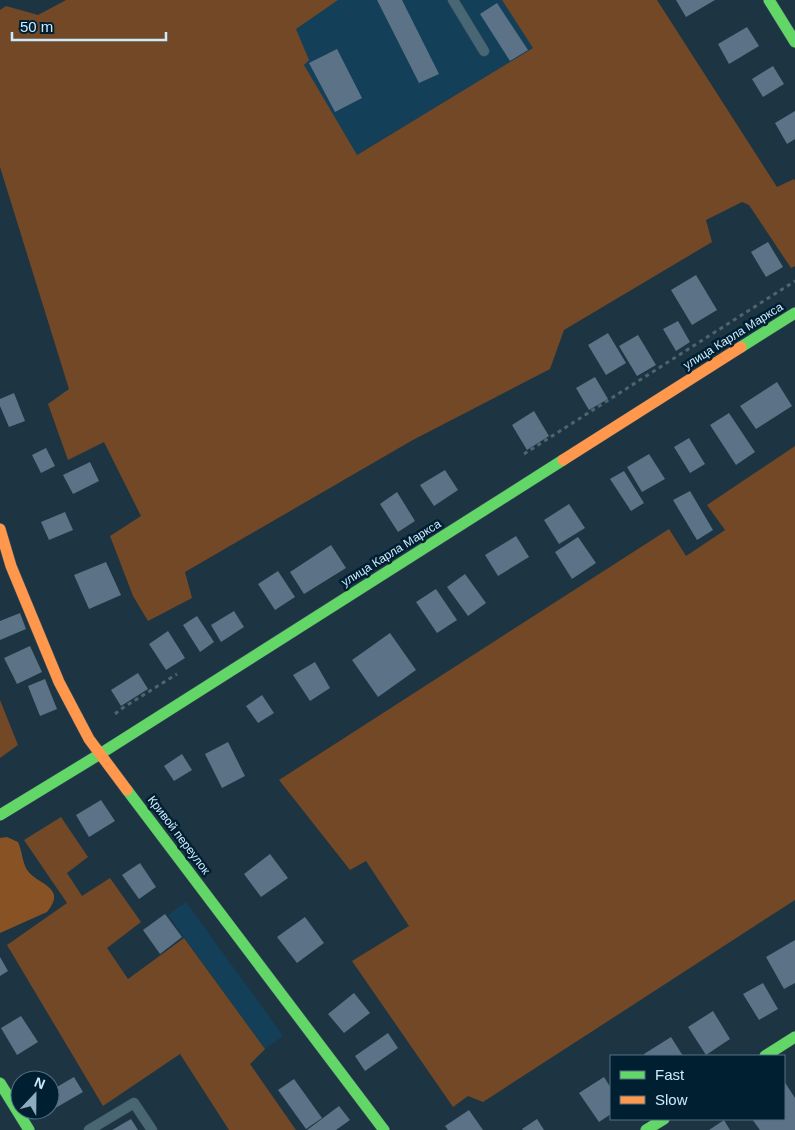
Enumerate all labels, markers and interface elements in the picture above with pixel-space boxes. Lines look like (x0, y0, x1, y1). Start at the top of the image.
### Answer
scale bar (12, 10, 166, 42)
text: 50 m (20, 18, 53, 35)
street label: улица Карла Маркса (681, 299, 786, 372)
street label: улица Карла Маркса (339, 516, 444, 589)
street label: Кривой переулок (145, 793, 213, 878)
legend (610, 1055, 785, 1120)
text: Fast (655, 1066, 685, 1083)
north arrow (10, 1070, 60, 1120)
text: N (32, 1074, 48, 1092)
text: Slow (655, 1091, 688, 1108)

